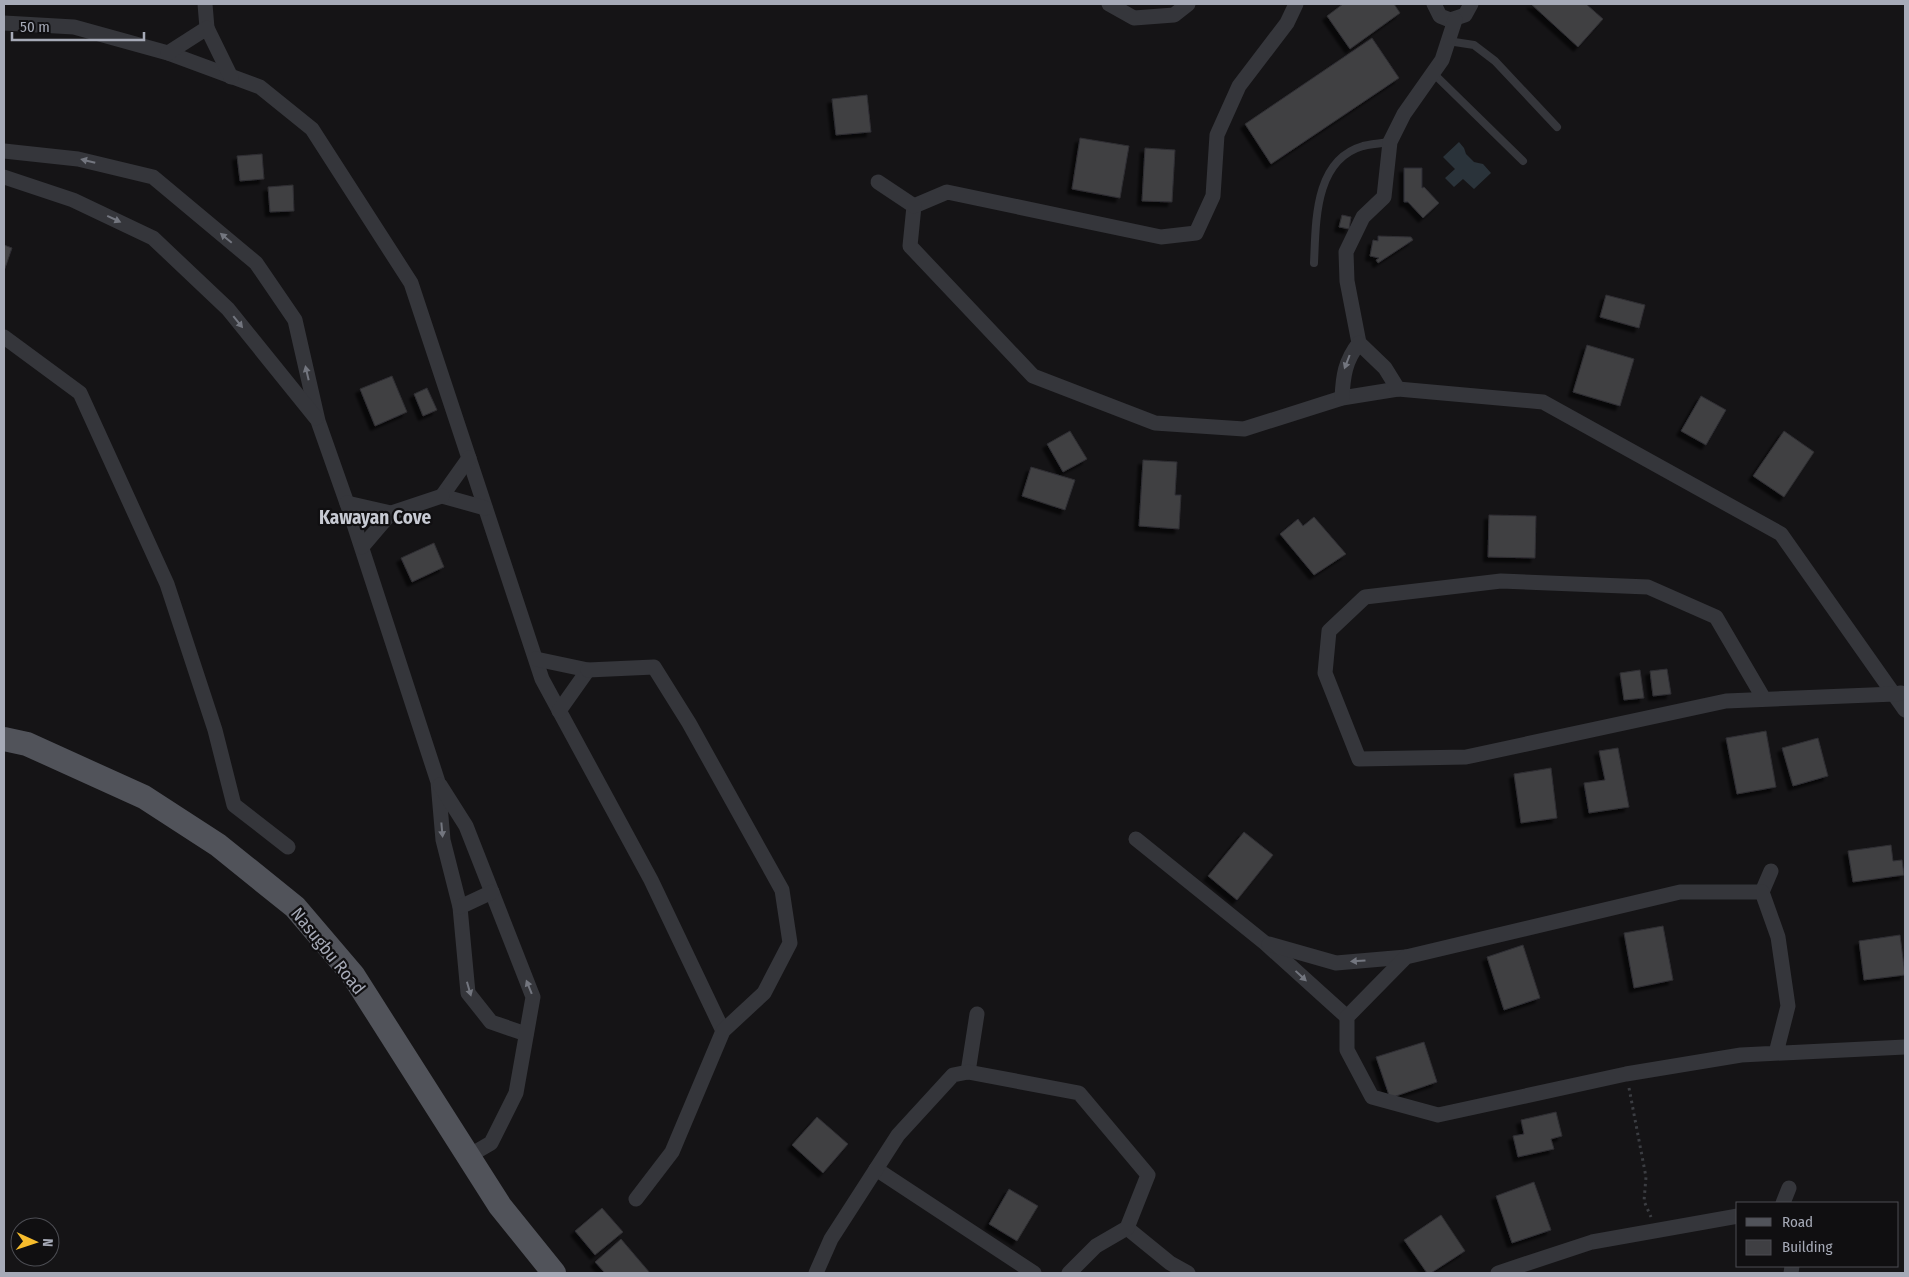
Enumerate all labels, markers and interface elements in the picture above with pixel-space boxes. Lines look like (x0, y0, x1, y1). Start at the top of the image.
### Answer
scale bar (12, 10, 145, 42)
text: 50 m (20, 18, 50, 36)
one-way arrow (81, 157, 96, 165)
one-way arrow (107, 216, 121, 224)
one-way arrow (220, 233, 233, 244)
one-way arrow (233, 315, 244, 328)
one-way arrow (1343, 355, 1351, 370)
one-way arrow (303, 366, 311, 381)
district label: Kawayan Cove (319, 506, 431, 529)
one-way arrow (438, 822, 446, 838)
street label: Nasugbu Road (286, 903, 370, 999)
one-way arrow (1350, 958, 1366, 966)
one-way arrow (1294, 970, 1306, 982)
one-way arrow (525, 980, 533, 994)
one-way arrow (465, 982, 473, 997)
legend (1736, 1202, 1899, 1267)
text: Road (1782, 1213, 1813, 1231)
north arrow (10, 1217, 60, 1267)
text: N (39, 1238, 56, 1247)
text: Building (1782, 1238, 1833, 1256)

